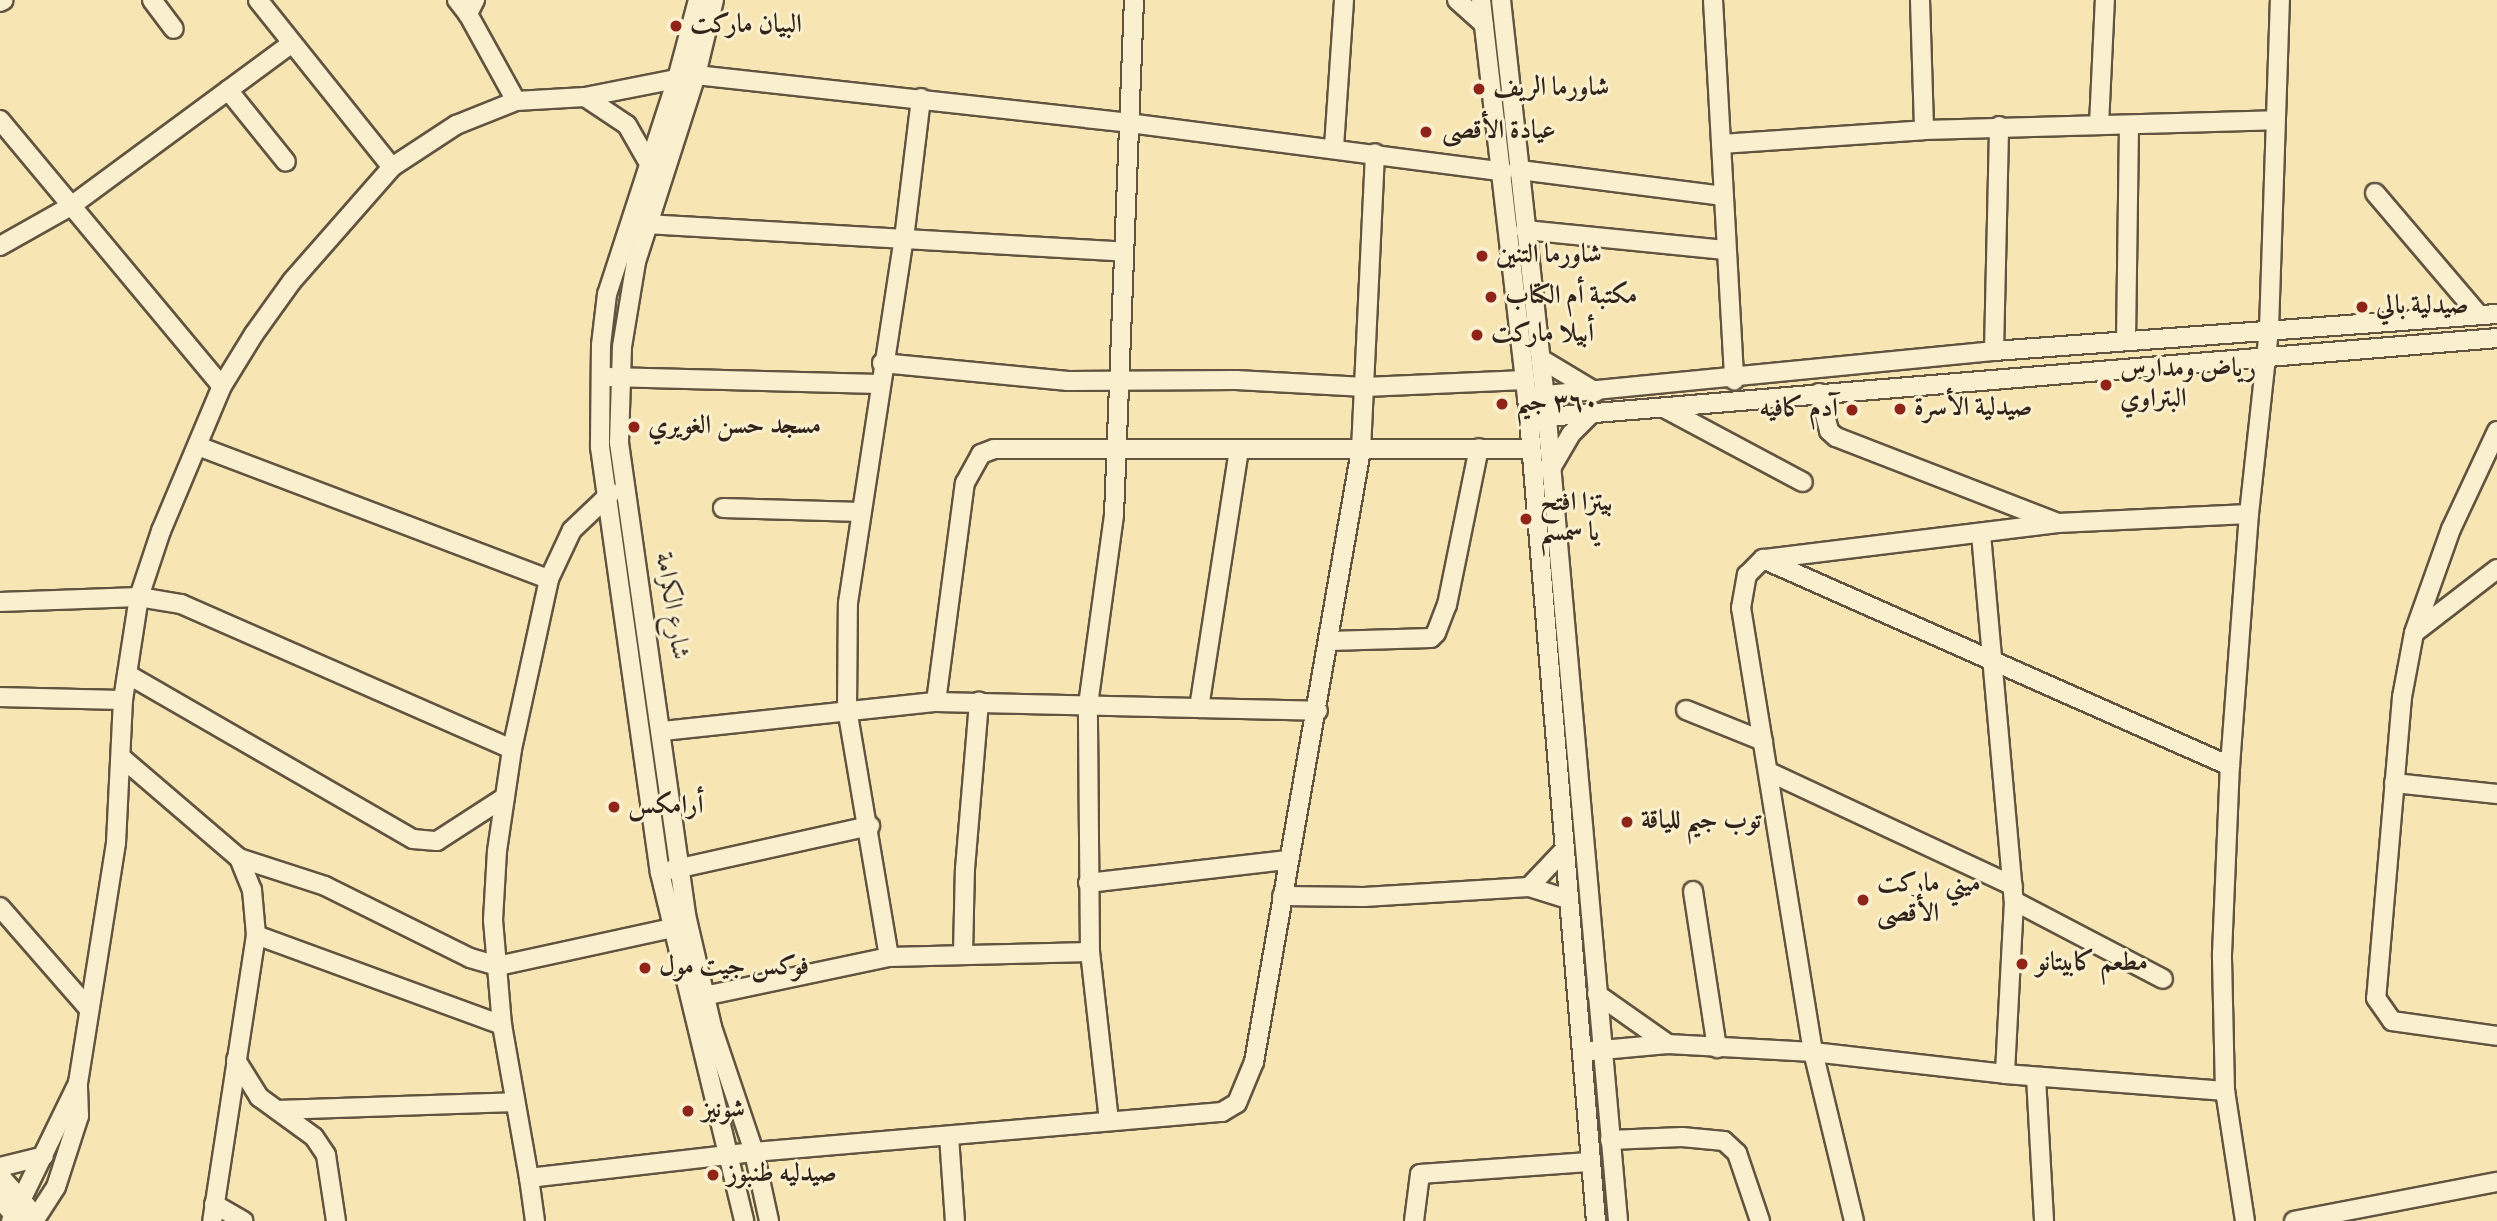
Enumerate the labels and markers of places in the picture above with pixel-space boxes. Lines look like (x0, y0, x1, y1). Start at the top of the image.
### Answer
place label: البيان ماركت (690, 10, 802, 42)
marker: البيان ماركت (668, 18, 684, 34)
place label: شاورما الريف (1493, 73, 1609, 105)
marker: شاورما الريف (1471, 81, 1487, 97)
place label: عيادة الأقصى (1442, 116, 1556, 148)
marker: عيادة الأقصى (1416, 122, 1436, 142)
place label: شاورما التنين (1496, 240, 1602, 272)
marker: شاورما التنين (1474, 248, 1490, 264)
place label: مكتبة أم الكتاب (1505, 281, 1637, 313)
marker: مكتبة أم الكتاب (1483, 289, 1499, 305)
place label: صيدلية بالي (2376, 291, 2469, 323)
marker: صيدلية بالي (2354, 299, 2370, 315)
place label: أبيلا ماركت (1491, 319, 1594, 351)
marker: أبيلا ماركت (1469, 327, 1485, 343)
place label: رياض ومدارس البتراوي (2120, 354, 2256, 416)
marker: رياض ومدارس البتراوي (2098, 377, 2114, 393)
place label: ٣٦٠ جيم (1516, 388, 1599, 420)
place label: صيدلية الأسرة (1914, 393, 2032, 425)
place label: آدم كافيه (1759, 394, 1838, 426)
marker: ٣٦٠ جيم (1494, 396, 1510, 412)
marker: صيدلية الأسرة (1892, 401, 1908, 417)
marker: آدم كافيه (1844, 402, 1860, 418)
place label: مسجد حسن الغويري (648, 411, 821, 443)
marker: مسجد حسن الغويري (626, 419, 642, 435)
place label: بيتزا افتح يا سمسم (1540, 488, 1613, 550)
marker: بيتزا افتح يا سمسم (1518, 511, 1534, 527)
place label: أرامكس (628, 791, 704, 823)
marker: أرامكس (606, 799, 622, 815)
place label: توب جيم للياقة (1641, 806, 1761, 838)
marker: توب جيم للياقة (1619, 814, 1635, 830)
place label: ميني ماركت الأقصى (1877, 869, 1981, 931)
marker: ميني ماركت الأقصى (1855, 892, 1871, 908)
place label: مطعم كابيتانو (2036, 948, 2148, 980)
place label: فوكس جيت مول (659, 952, 809, 984)
marker: مطعم كابيتانو (2014, 956, 2030, 972)
marker: فوكس جيت مول (637, 960, 653, 976)
place label: شونيز (702, 1095, 745, 1127)
marker: شونيز (680, 1103, 696, 1119)
place label: صيدليه طنبوز (727, 1159, 837, 1191)
marker: صيدليه طنبوز (705, 1167, 721, 1183)

